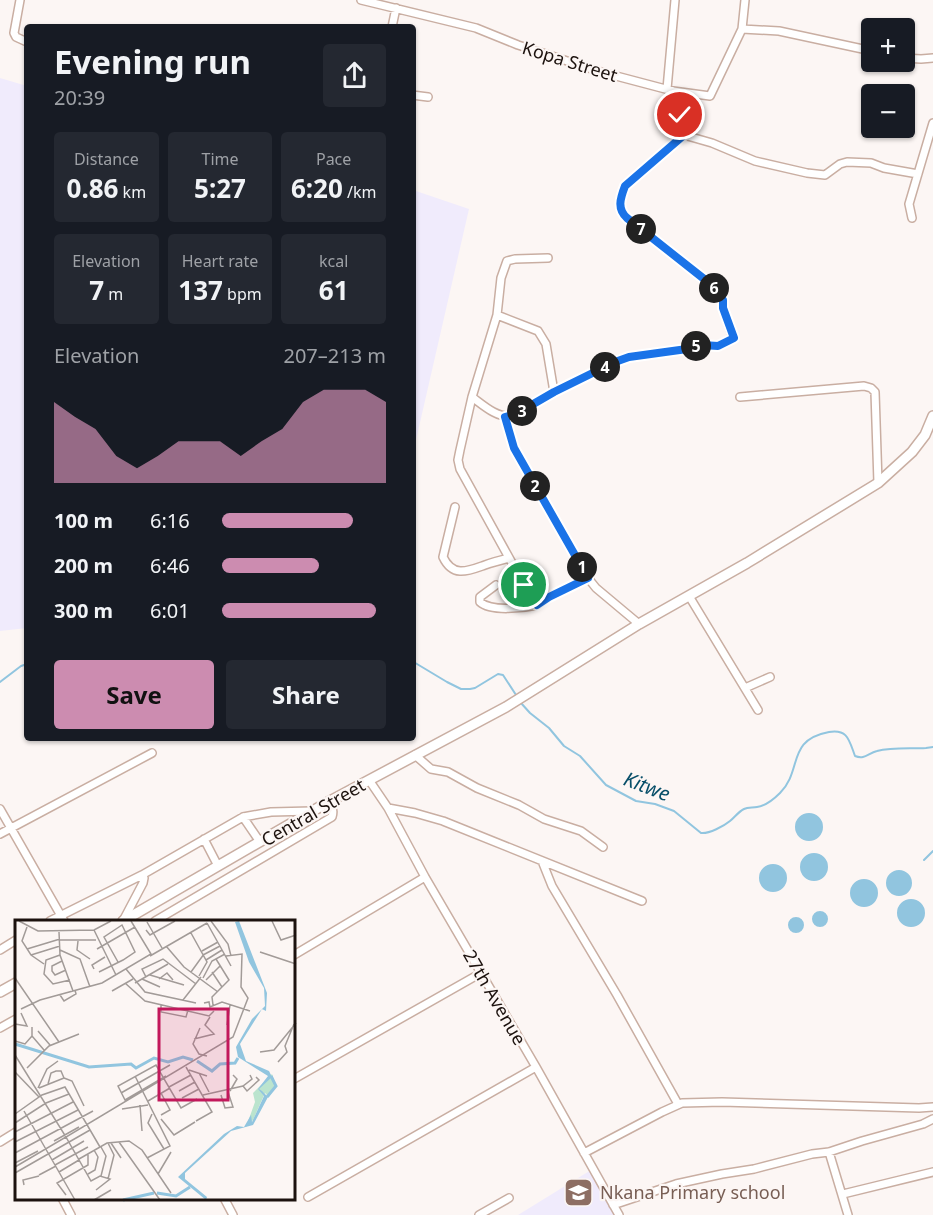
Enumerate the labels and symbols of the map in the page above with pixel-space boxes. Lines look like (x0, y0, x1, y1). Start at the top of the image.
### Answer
street label: Kopa Street (520, 35, 621, 87)
pin (654, 89, 705, 140)
pin: 7 (626, 214, 656, 244)
pin: 6 (699, 273, 729, 303)
pin: 5 (681, 331, 711, 361)
pin: 4 (590, 352, 620, 382)
pin: 3 (507, 396, 537, 426)
pin: 2 (520, 471, 550, 501)
pin: 1 (567, 552, 597, 582)
pin (498, 559, 549, 610)
water label: Kitwe (620, 765, 674, 807)
street label: Central Street (257, 772, 370, 851)
inset map (15, 920, 296, 1200)
street label: 27th Avenue (458, 945, 532, 1049)
school or university icon: Nkana Primary school (563, 1176, 595, 1208)
place label: Nkana Primary school (600, 1180, 785, 1204)

